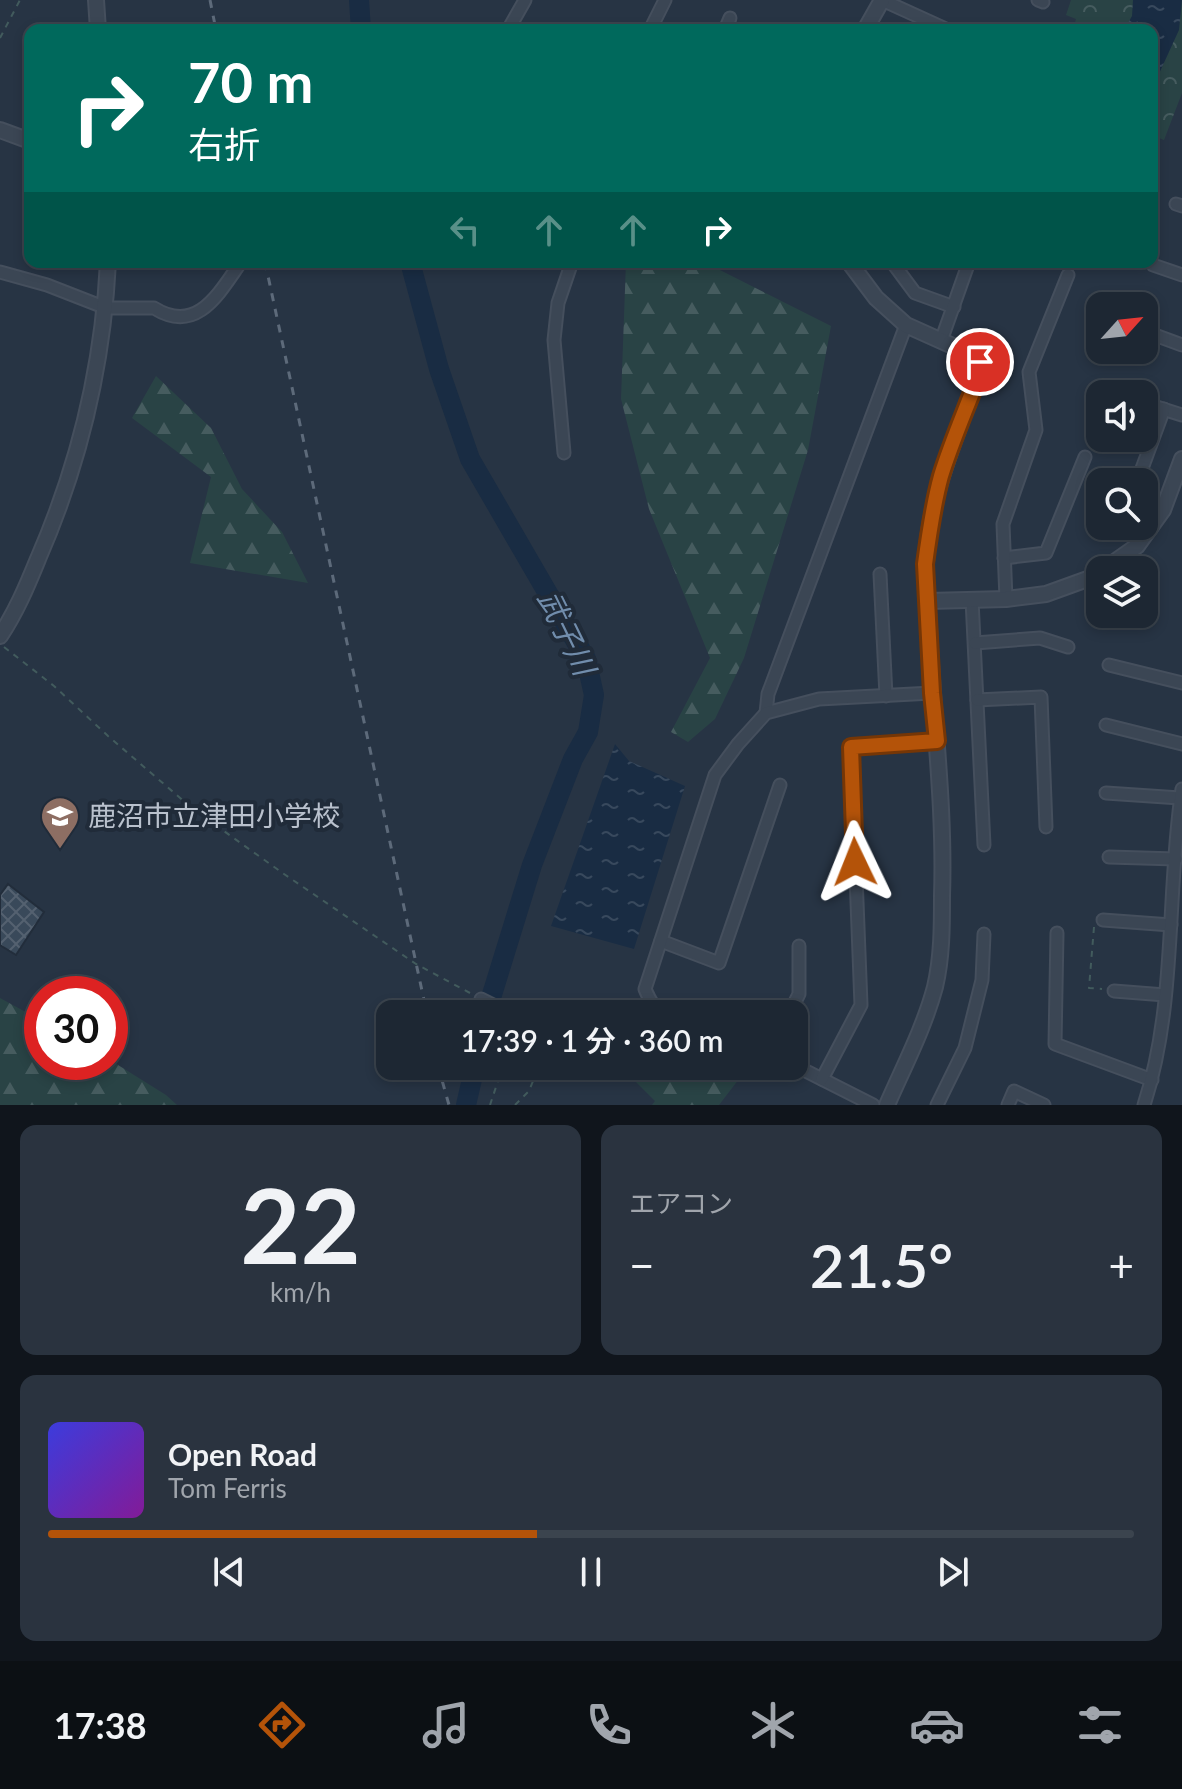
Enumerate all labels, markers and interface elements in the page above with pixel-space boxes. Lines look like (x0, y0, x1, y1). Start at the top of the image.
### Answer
text: 70 m (188, 48, 313, 115)
icon: right (56, 56, 160, 160)
text: 右折 (188, 122, 260, 166)
icon: left (443, 208, 487, 252)
icon: ahead (527, 208, 571, 252)
icon: ahead (611, 208, 655, 252)
icon: right (695, 208, 739, 252)
north arrow (1086, 292, 1158, 364)
map controls (1086, 292, 1158, 628)
pin (946, 328, 1014, 396)
icon: arrive (958, 340, 1002, 384)
button: sound (1086, 380, 1158, 452)
button: search (1086, 468, 1158, 540)
button: layers (1086, 556, 1158, 628)
water label: 武子川 (532, 584, 605, 683)
school or university icon: 鹿沼市立津田小学校 (39, 795, 81, 850)
place label: 鹿沼市立津田小学校 (88, 798, 340, 832)
position arrow (813, 820, 897, 904)
speed limit sign: 30 (24, 976, 128, 1080)
text: 17:39 · 1 分 · 360 m (461, 1022, 723, 1058)
text: 22 (240, 1161, 361, 1286)
text: エアコン (629, 1187, 733, 1219)
text: 21.5° (810, 1229, 953, 1301)
text: − (629, 1239, 655, 1291)
text: + (1108, 1239, 1134, 1291)
text: km/h (270, 1276, 331, 1308)
text: Open Road (168, 1436, 317, 1472)
text: Tom Ferris (168, 1472, 287, 1504)
icon: previous (207, 1550, 251, 1594)
icon: pause (569, 1550, 613, 1594)
icon: next (931, 1550, 975, 1594)
icon: directions (254, 1697, 310, 1753)
icon: music (418, 1697, 474, 1753)
icon: phone (581, 1697, 637, 1753)
icon: climate (745, 1697, 801, 1753)
icon: car (909, 1697, 965, 1753)
icon: filters (1072, 1697, 1128, 1753)
text: 17:38 (54, 1703, 147, 1747)

